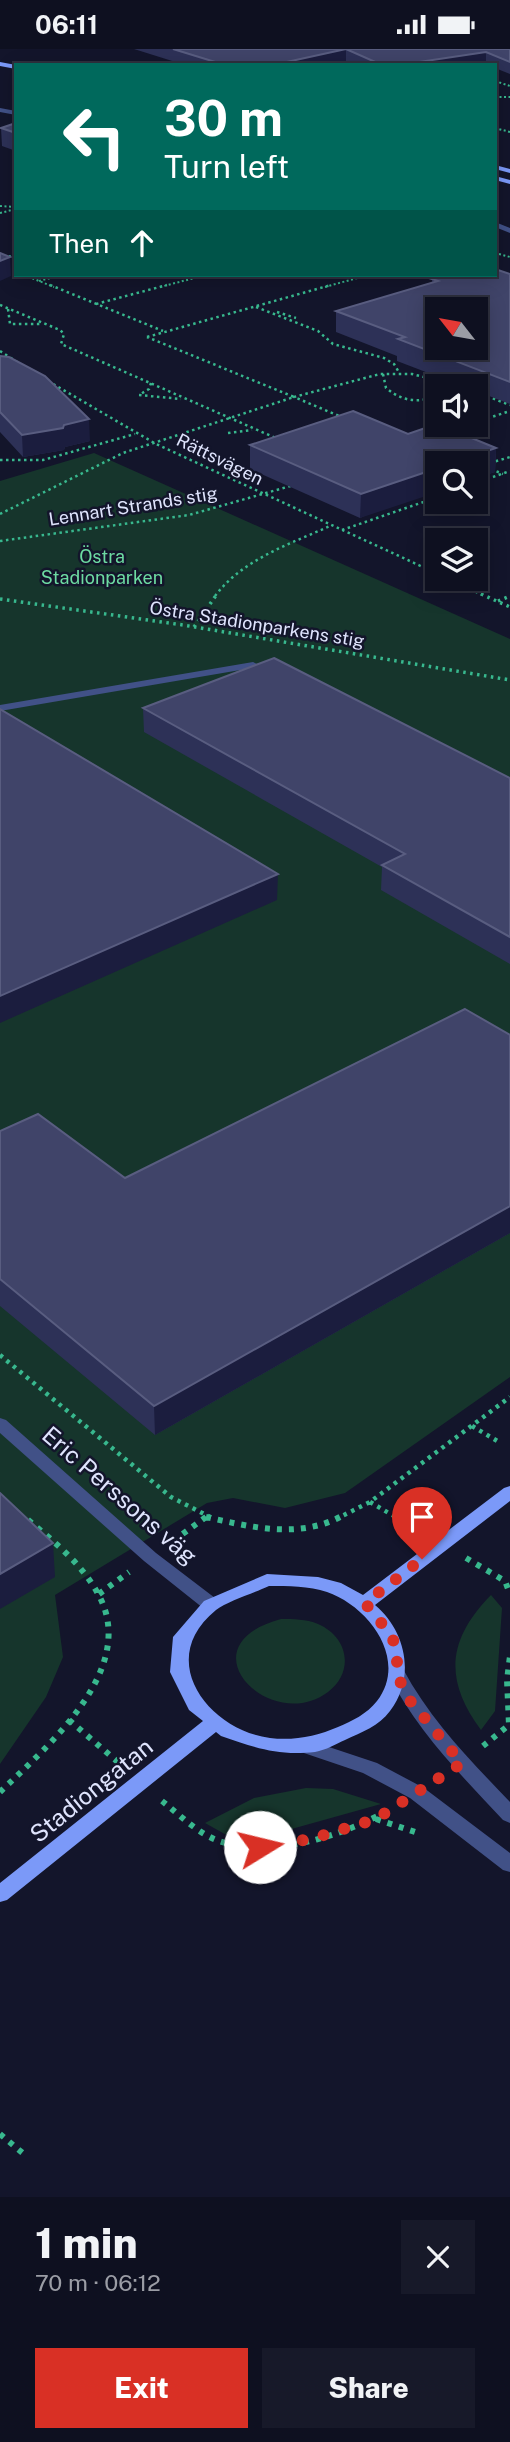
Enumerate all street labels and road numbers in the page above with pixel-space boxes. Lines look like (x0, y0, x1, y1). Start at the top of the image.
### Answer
street label: Rättsvägen (173, 429, 267, 489)
street label: Lennart Strands stig (47, 482, 219, 530)
street label: Östra Stadionparkens stig (148, 596, 366, 651)
street label: Eric Perssons väg (37, 1420, 203, 1570)
street label: Stadiongatan (24, 1732, 158, 1848)

